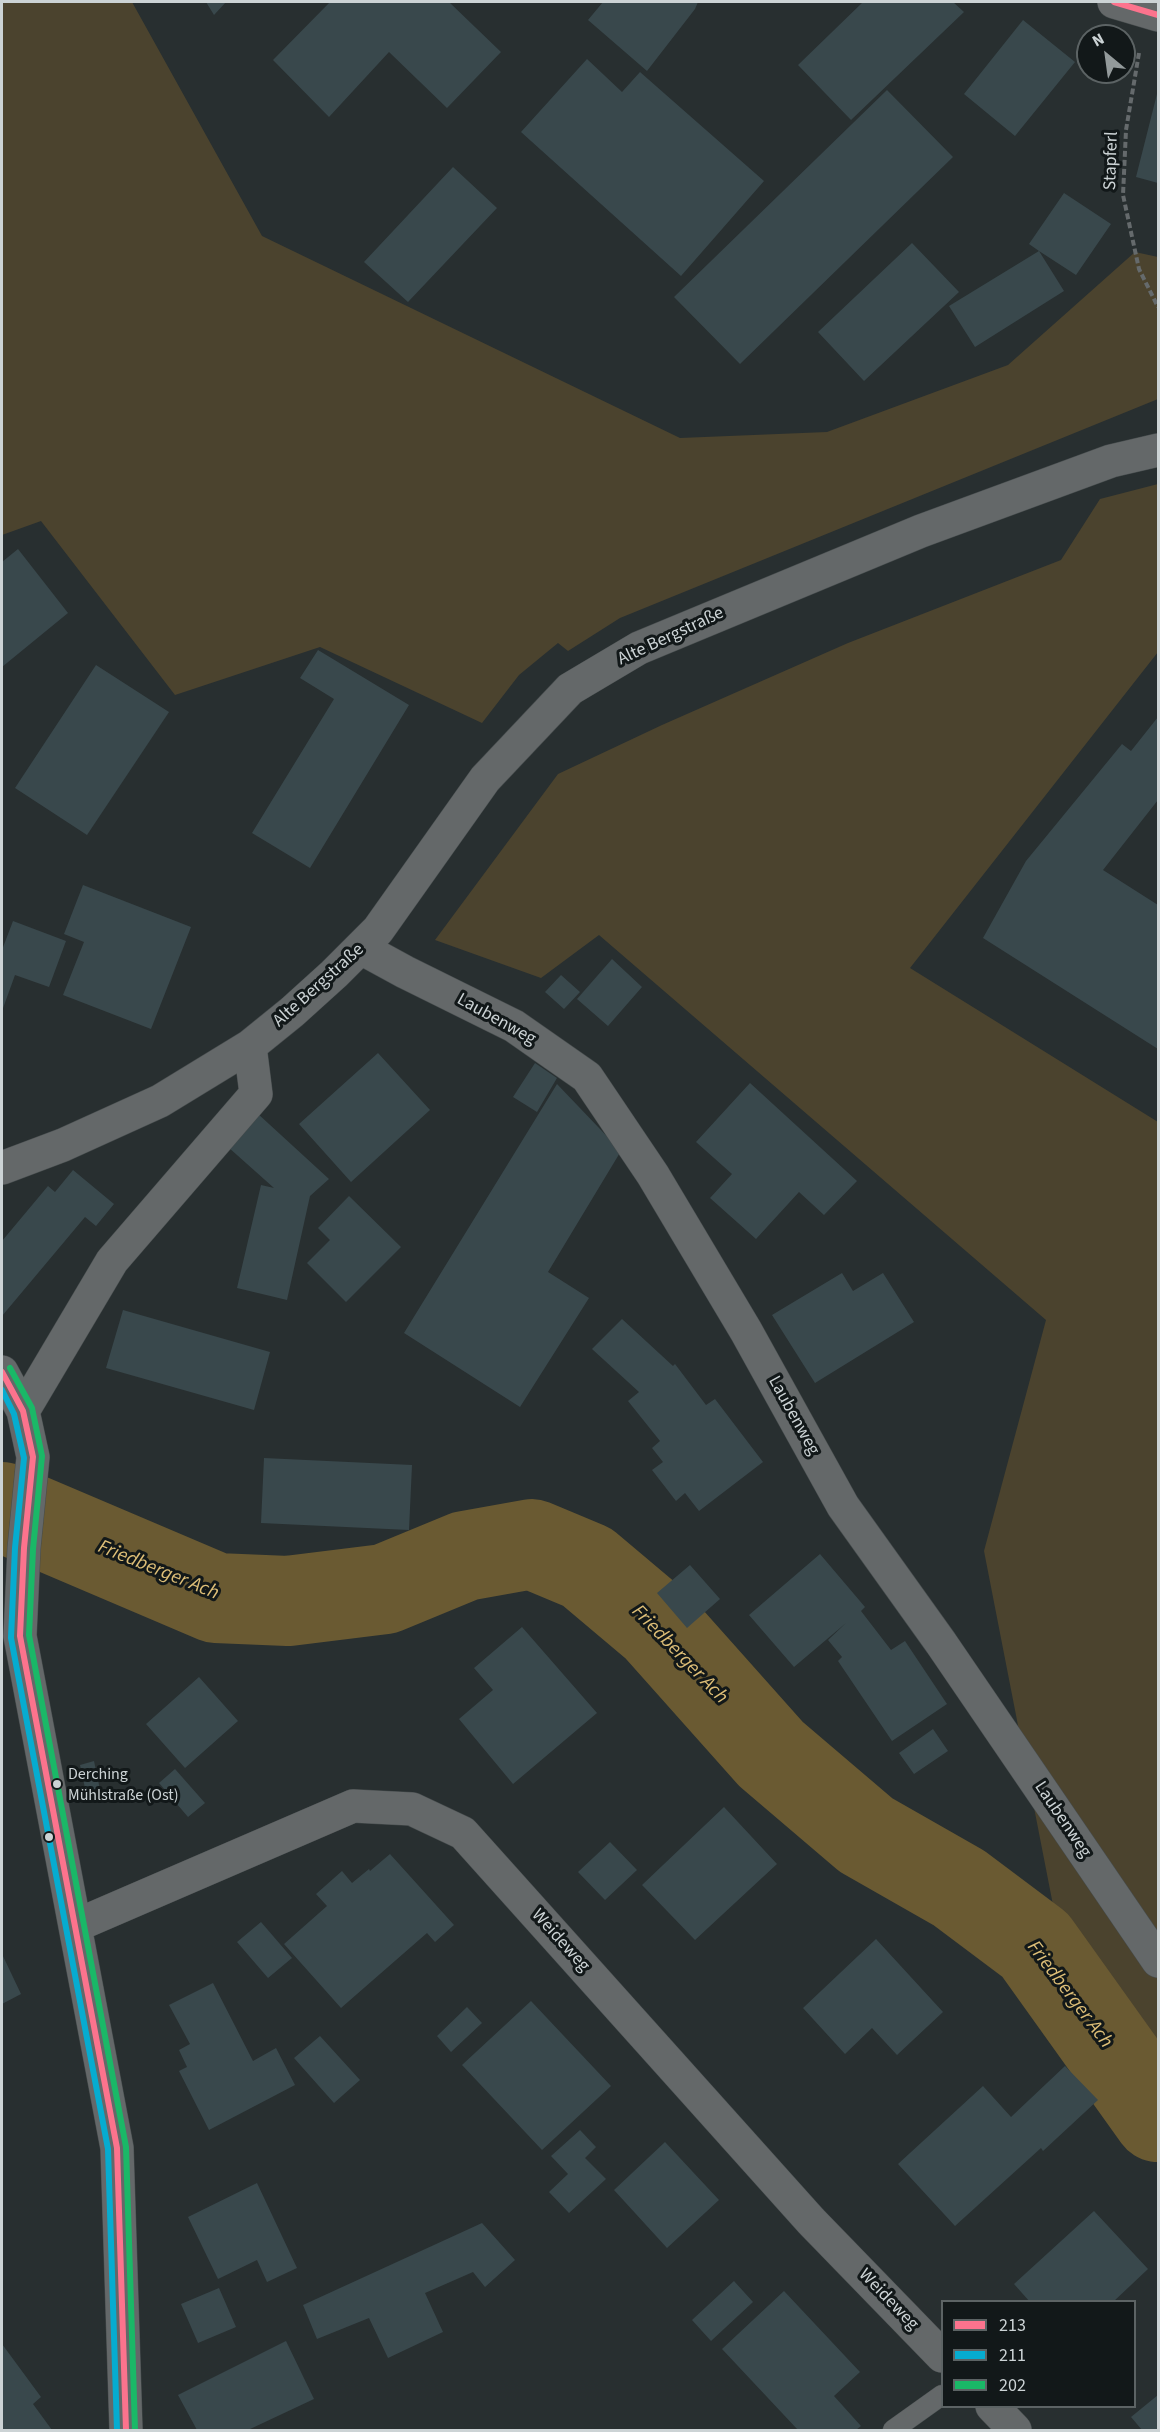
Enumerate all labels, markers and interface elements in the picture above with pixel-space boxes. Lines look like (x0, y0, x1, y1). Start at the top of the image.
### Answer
north arrow (1076, 24, 1136, 84)
text: N (1088, 28, 1108, 52)
street label: Stapferl (1100, 131, 1124, 191)
street label: Alte Bergstraße (614, 603, 728, 671)
street label: Alte Bergstraße (269, 940, 369, 1032)
street label: Laubenweg (453, 989, 539, 1051)
street label: Laubenweg (762, 1373, 824, 1459)
water label: Friedberger Ach (94, 1536, 222, 1606)
water label: Friedberger Ach (626, 1601, 732, 1709)
place label: Derching Mühlstraße (Ost) (68, 1765, 179, 1803)
marker: Derching Mühlstraße (Ost) (51, 1778, 63, 1790)
street label: Laubenweg (1029, 1778, 1095, 1862)
unlabelled marker (43, 1831, 55, 1843)
street label: Weideweg (526, 1905, 594, 1977)
water label: Friedberger Ach (1021, 1937, 1117, 2053)
street label: Weideweg (853, 2265, 923, 2335)
legend (941, 2300, 1136, 2408)
text: 213 (999, 2313, 1026, 2338)
text: 211 (999, 2343, 1026, 2368)
text: 202 (999, 2373, 1026, 2398)

